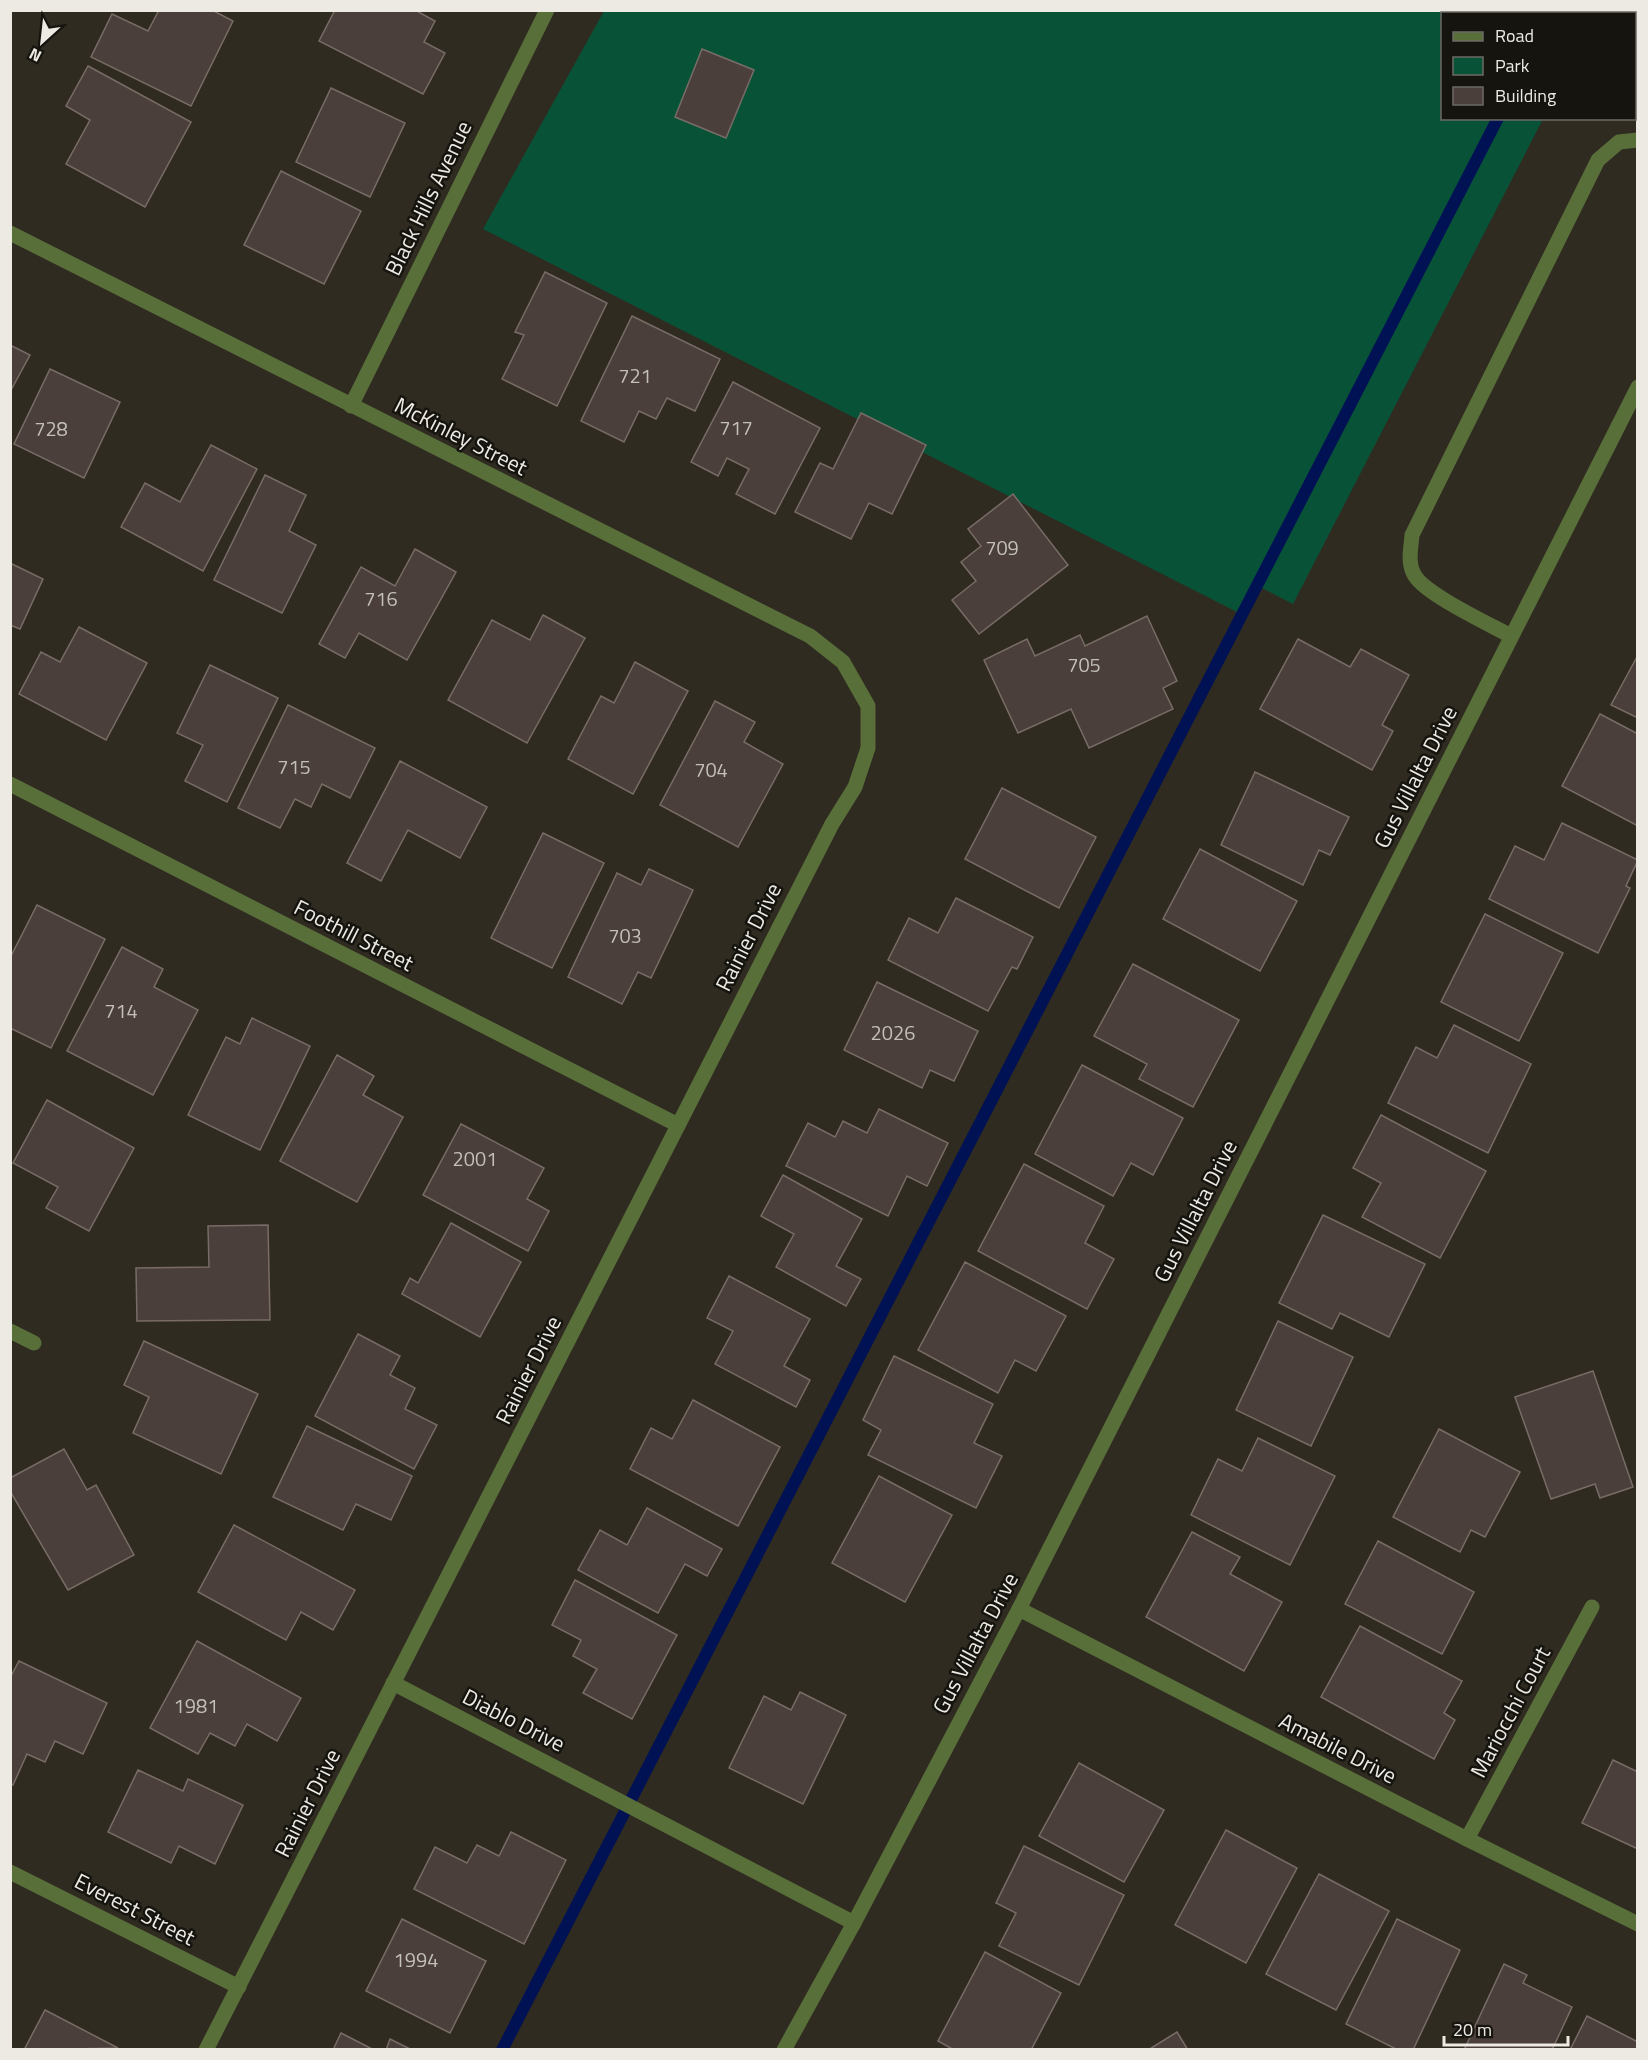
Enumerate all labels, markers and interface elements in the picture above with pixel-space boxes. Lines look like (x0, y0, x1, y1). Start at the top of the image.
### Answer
north arrow (12, 12, 72, 72)
legend (1441, 12, 1636, 120)
text: Road (1495, 22, 1534, 49)
text: N (25, 42, 46, 69)
text: Park (1495, 52, 1530, 79)
text: Building (1495, 82, 1556, 109)
street label: Black Hills Avenue (376, 115, 480, 281)
house number: 721 (618, 360, 652, 391)
street label: McKinley Street (389, 388, 534, 484)
house number: 717 (719, 412, 753, 443)
house number: 728 (34, 413, 68, 444)
house number: 709 (985, 532, 1019, 563)
house number: 716 (364, 583, 398, 614)
house number: 705 (1067, 649, 1101, 680)
street label: Gus Villalta Drive (1364, 700, 1466, 854)
house number: 715 (277, 751, 311, 782)
house number: 704 (694, 754, 728, 785)
street label: Rainier Drive (706, 877, 790, 997)
street label: Foothill Street (288, 890, 420, 980)
house number: 703 (608, 920, 642, 951)
house number: 714 (104, 995, 138, 1026)
house number: 2026 (871, 1017, 915, 1048)
street label: Gus Villalta Drive (1144, 1134, 1246, 1288)
house number: 2001 (453, 1143, 497, 1174)
street label: Rainier Drive (486, 1310, 570, 1430)
street label: Gus Villalta Drive (923, 1566, 1027, 1720)
street label: Mariocchi Court (1461, 1640, 1559, 1784)
street label: Diablo Drive (457, 1680, 571, 1760)
house number: 1981 (174, 1690, 218, 1721)
street label: Amabile Drive (1273, 1704, 1403, 1792)
street label: Rainier Drive (265, 1743, 349, 1863)
street label: Everest Street (69, 1864, 202, 1954)
house number: 1994 (394, 1944, 438, 1975)
scale bar (1444, 2009, 1568, 2047)
text: 20 m (1453, 2016, 1492, 2043)

